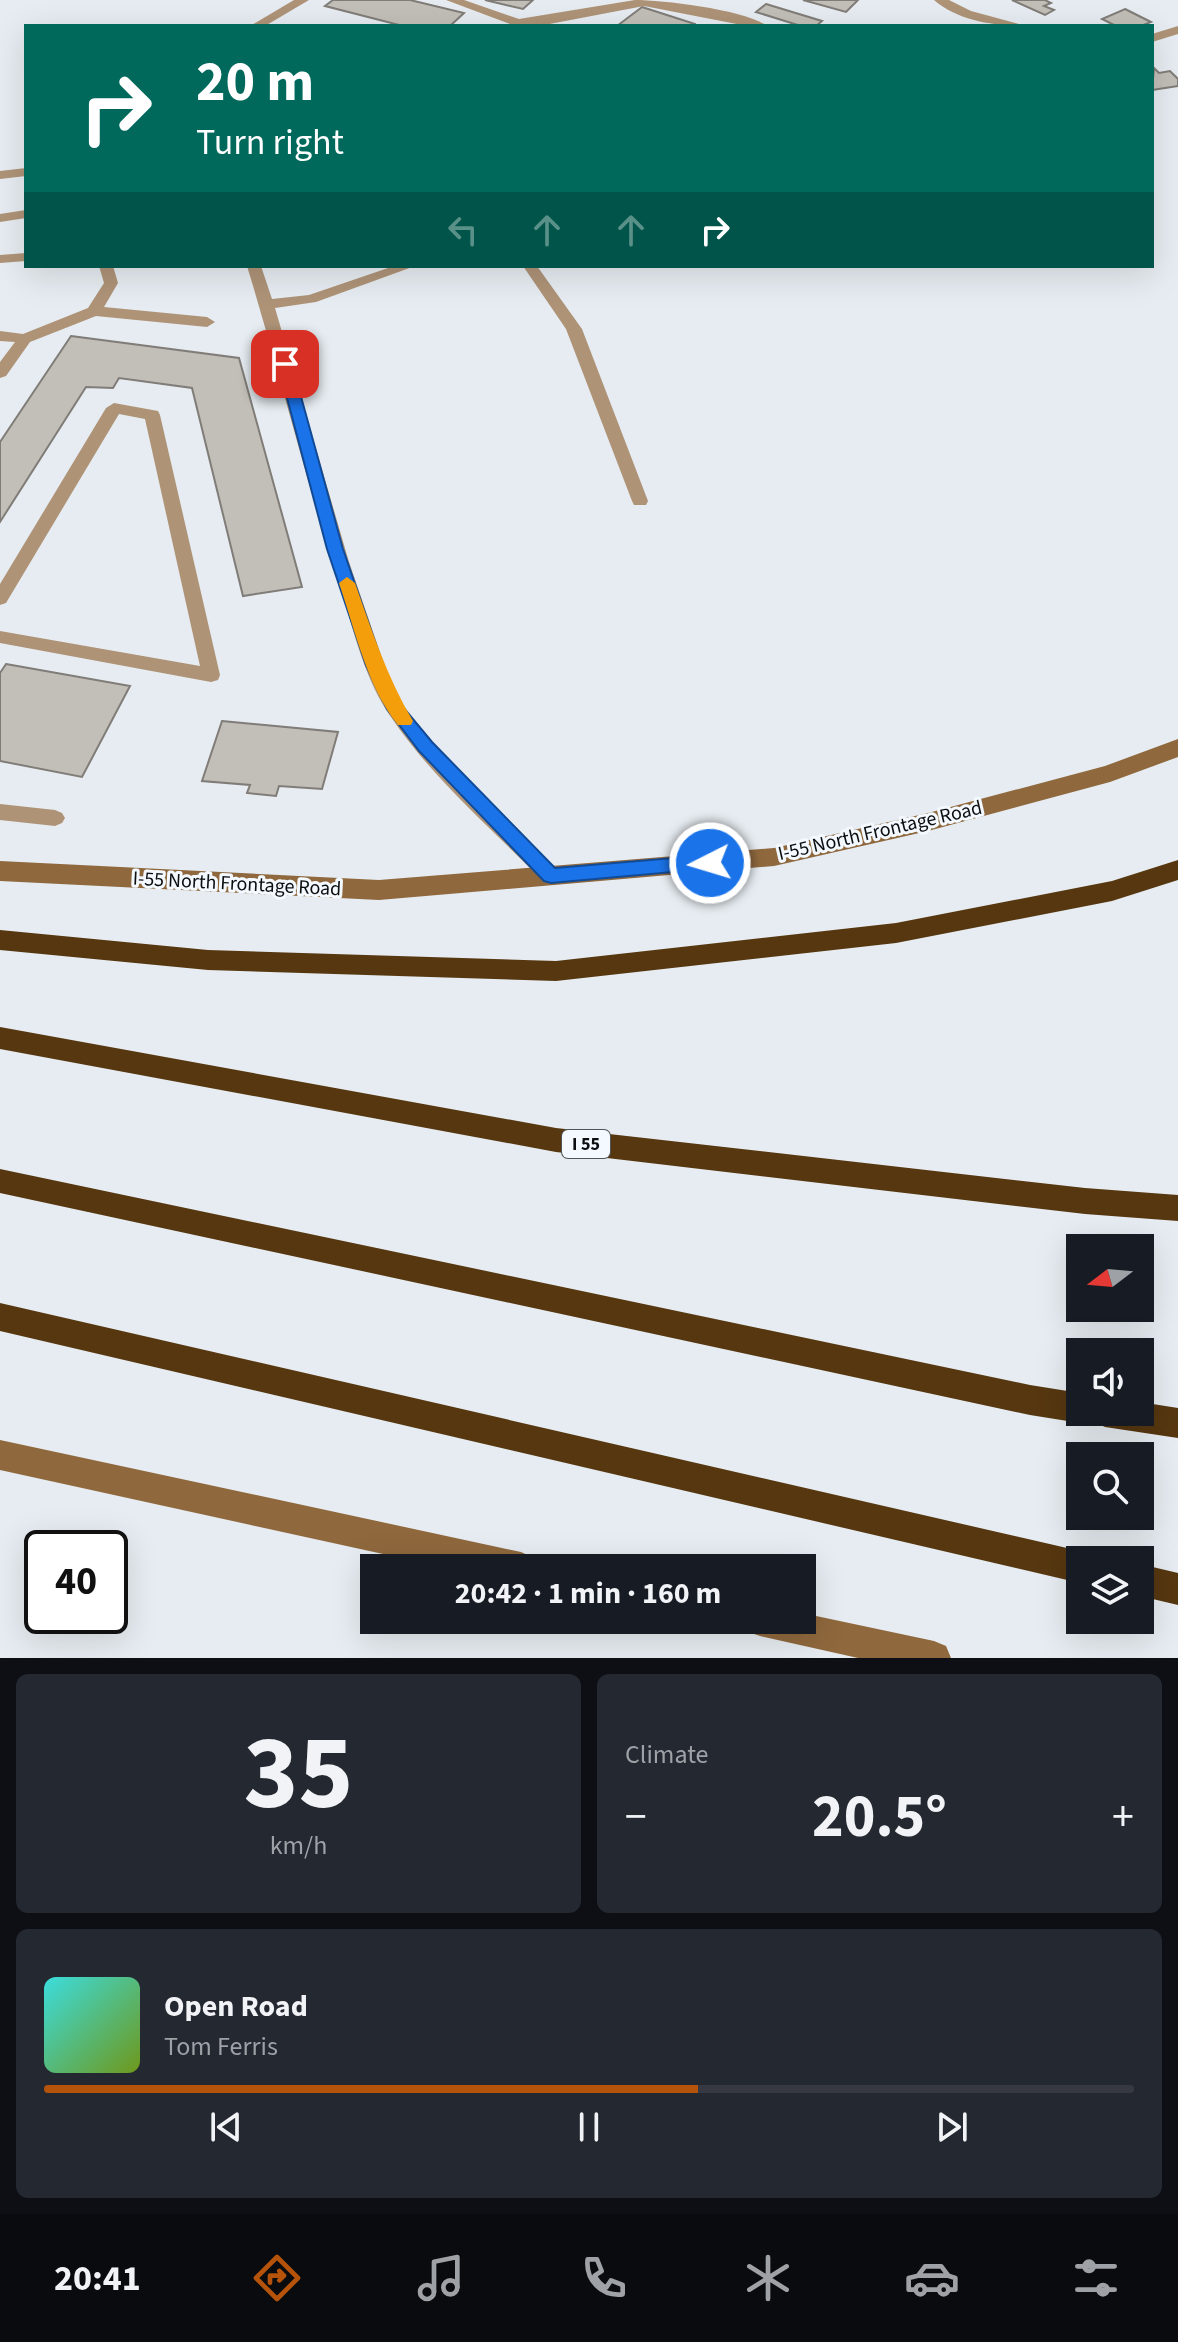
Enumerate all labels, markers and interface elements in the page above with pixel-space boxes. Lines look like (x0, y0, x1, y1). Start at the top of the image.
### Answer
text: 20 m (196, 43, 314, 122)
icon: right (64, 56, 168, 160)
text: Turn right (196, 117, 344, 168)
icon: left (441, 208, 485, 252)
icon: ahead (525, 208, 569, 252)
icon: ahead (609, 208, 653, 252)
icon: right (693, 208, 737, 252)
pin (251, 330, 319, 398)
icon: arrive (263, 342, 307, 386)
street label: I-55 North Frontage Road (775, 794, 985, 868)
position arrow (668, 821, 752, 905)
street label: I-55 North Frontage Road (132, 865, 342, 903)
road number: I 55 (562, 1130, 610, 1158)
north arrow (1066, 1234, 1154, 1322)
map controls (1066, 1234, 1154, 1634)
button: sound (1066, 1338, 1154, 1426)
button: search (1066, 1442, 1154, 1530)
speed limit sign: 40 (24, 1530, 128, 1634)
button: layers (1066, 1546, 1154, 1634)
text: 20:42 · 1 min · 160 m (455, 1572, 721, 1615)
text: 35 (244, 1701, 353, 1849)
text: Climate (625, 1736, 709, 1773)
text: 20.5° (812, 1775, 947, 1860)
text: − (625, 1786, 647, 1849)
text: + (1112, 1786, 1134, 1849)
text: km/h (270, 1827, 327, 1864)
text: Open Road (164, 1985, 308, 2028)
text: Tom Ferris (164, 2028, 278, 2065)
icon: previous (204, 2105, 248, 2149)
icon: pause (567, 2105, 611, 2149)
icon: next (930, 2105, 974, 2149)
icon: directions (249, 2250, 305, 2306)
icon: music (413, 2250, 469, 2306)
icon: phone (576, 2250, 632, 2306)
icon: climate (740, 2250, 796, 2306)
icon: car (904, 2250, 960, 2306)
icon: filters (1068, 2250, 1124, 2306)
text: 20:41 (54, 2253, 141, 2304)

